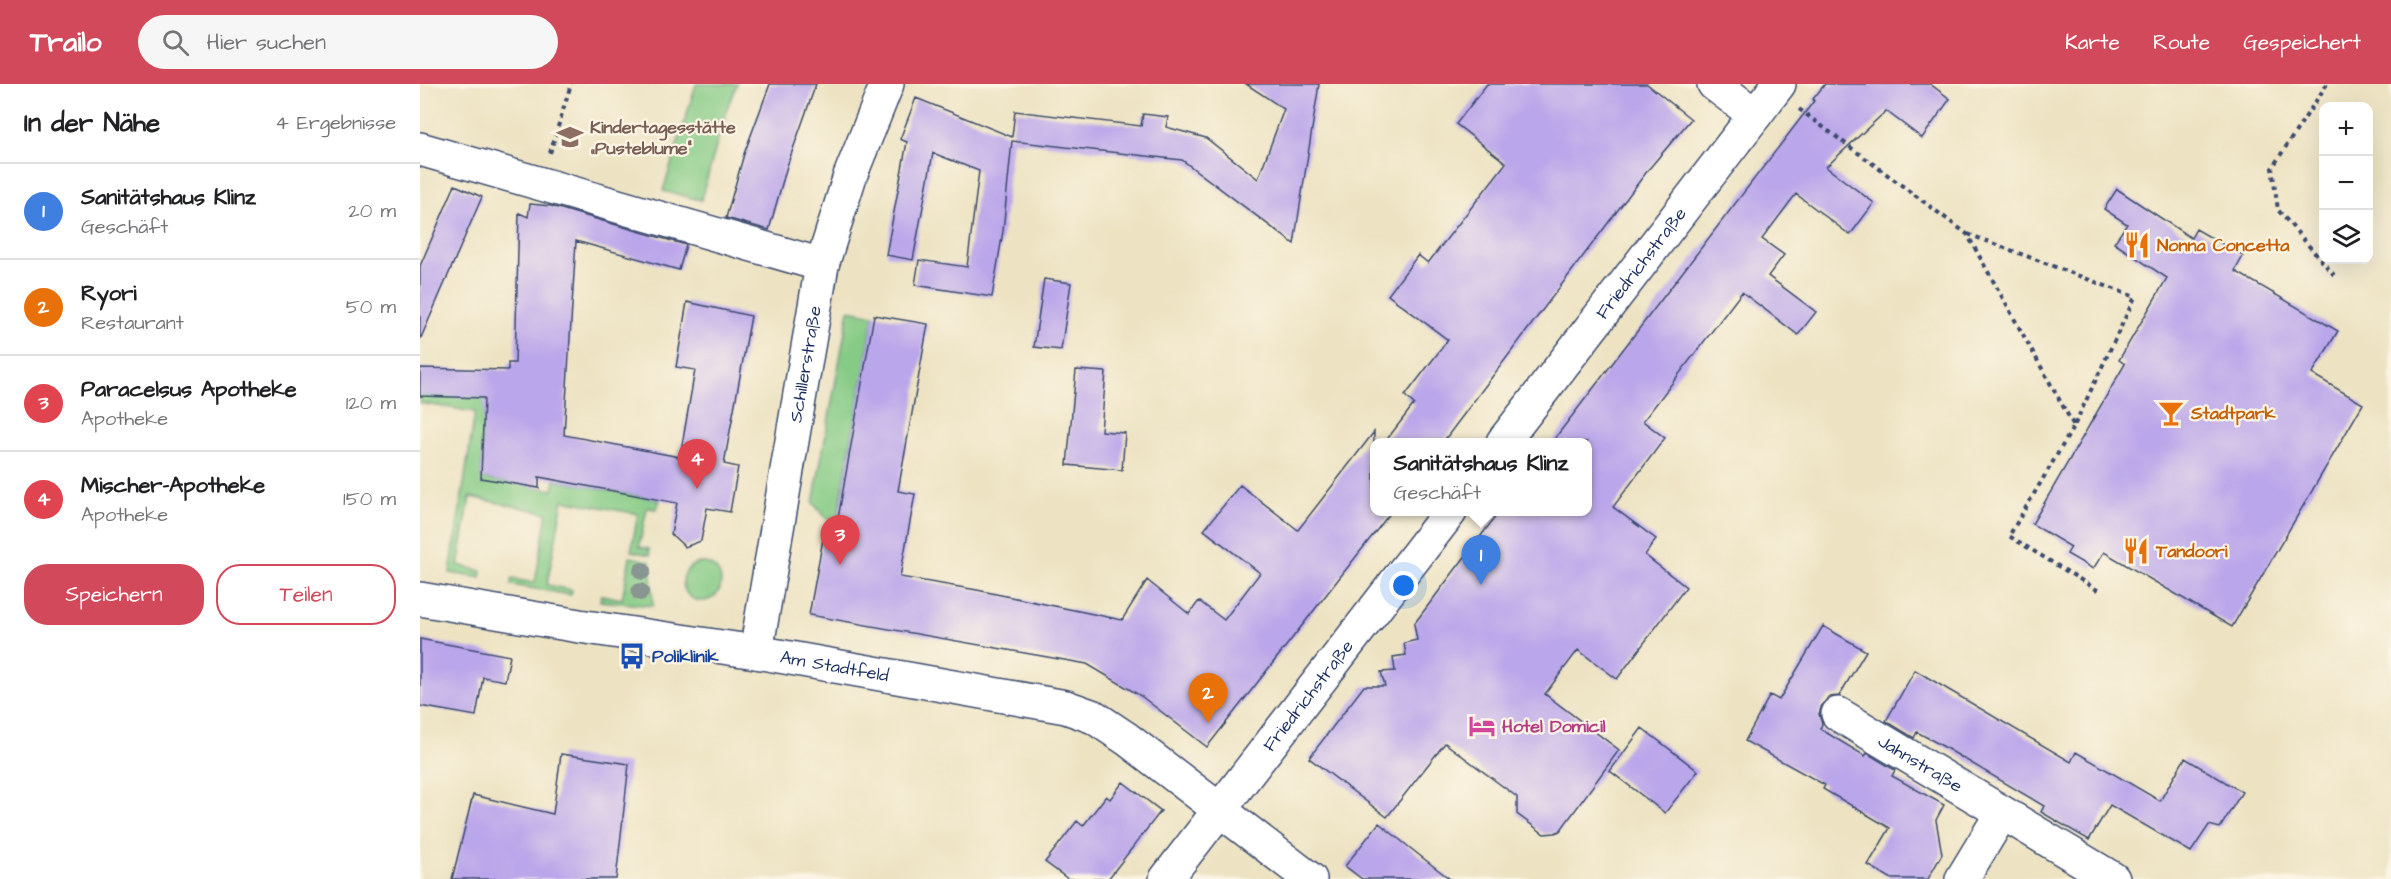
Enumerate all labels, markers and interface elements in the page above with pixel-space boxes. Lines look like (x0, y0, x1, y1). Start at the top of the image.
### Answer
search box (138, 15, 558, 69)
text: Trailo (30, 23, 102, 62)
icon: search (159, 26, 192, 59)
text: Hier suchen (207, 27, 326, 58)
text: Karte (2065, 28, 2120, 57)
text: Route (2153, 28, 2210, 57)
text: Gespeichert (2243, 28, 2361, 57)
map controls (2319, 102, 2373, 264)
button: + (2319, 102, 2373, 156)
text: In der Nähe (24, 105, 160, 141)
text: 4 Ergebnisse (275, 109, 396, 137)
place label: Kindertagesstätte „Pusteblume“ (590, 115, 736, 161)
school or university icon: Kindertagesstätte „Pusteblume“ (555, 122, 585, 152)
button: − (2319, 156, 2373, 210)
text: Sanitätshaus Klinz (81, 182, 256, 213)
text: 1 (42, 197, 45, 225)
text: 20 m (348, 197, 396, 225)
street label: Friedrichstraße (1590, 202, 1692, 324)
button: layers (2319, 210, 2373, 264)
text: Geschäft (81, 213, 168, 241)
restaurant icon: Nonna Concetta (2122, 230, 2152, 260)
place label: Nonna Concetta (2157, 233, 2290, 258)
text: Ryori (81, 278, 137, 309)
text: 2 (38, 293, 49, 321)
text: 50 m (346, 293, 396, 321)
street label: Schillerstraße (783, 304, 827, 424)
text: Restaurant (81, 309, 184, 337)
text: Paracelsus Apotheke (81, 374, 297, 405)
text: 3 (38, 389, 49, 417)
text: 120 m (346, 389, 396, 417)
bar icon: Stadtpark (2156, 398, 2186, 428)
place label: Stadtpark (2190, 401, 2277, 426)
text: Apotheke (81, 405, 168, 433)
popup (1370, 438, 1592, 516)
pin: 4 (678, 440, 716, 489)
text: Sanitätshaus Klinz (1394, 448, 1568, 479)
text: Mischer-Apotheke (81, 470, 265, 501)
text: Geschäft (1394, 479, 1481, 507)
text: 4 (37, 485, 50, 513)
text: 150 m (343, 485, 396, 513)
text: Apotheke (81, 501, 168, 529)
pin: 3 (820, 516, 860, 565)
pin: 1 (1462, 536, 1500, 585)
restaurant icon: Tandoori (2121, 536, 2151, 566)
place label: Tandoori (2155, 539, 2228, 564)
button: Speichern (24, 564, 204, 625)
button: Teilen (216, 564, 396, 625)
your location (1389, 571, 1418, 600)
street label: Friedrichstraße (1257, 634, 1359, 757)
bus stop icon: Poliklinik (617, 641, 647, 671)
place label: Poliklinik (652, 644, 719, 669)
street label: Am Stadtfeld (778, 644, 891, 688)
pin: 2 (1188, 674, 1228, 723)
hotel icon: Hotel Domicil (1467, 711, 1497, 741)
place label: Hotel Domicil (1502, 714, 1606, 739)
street label: Jahnstraße (1873, 728, 1968, 799)

